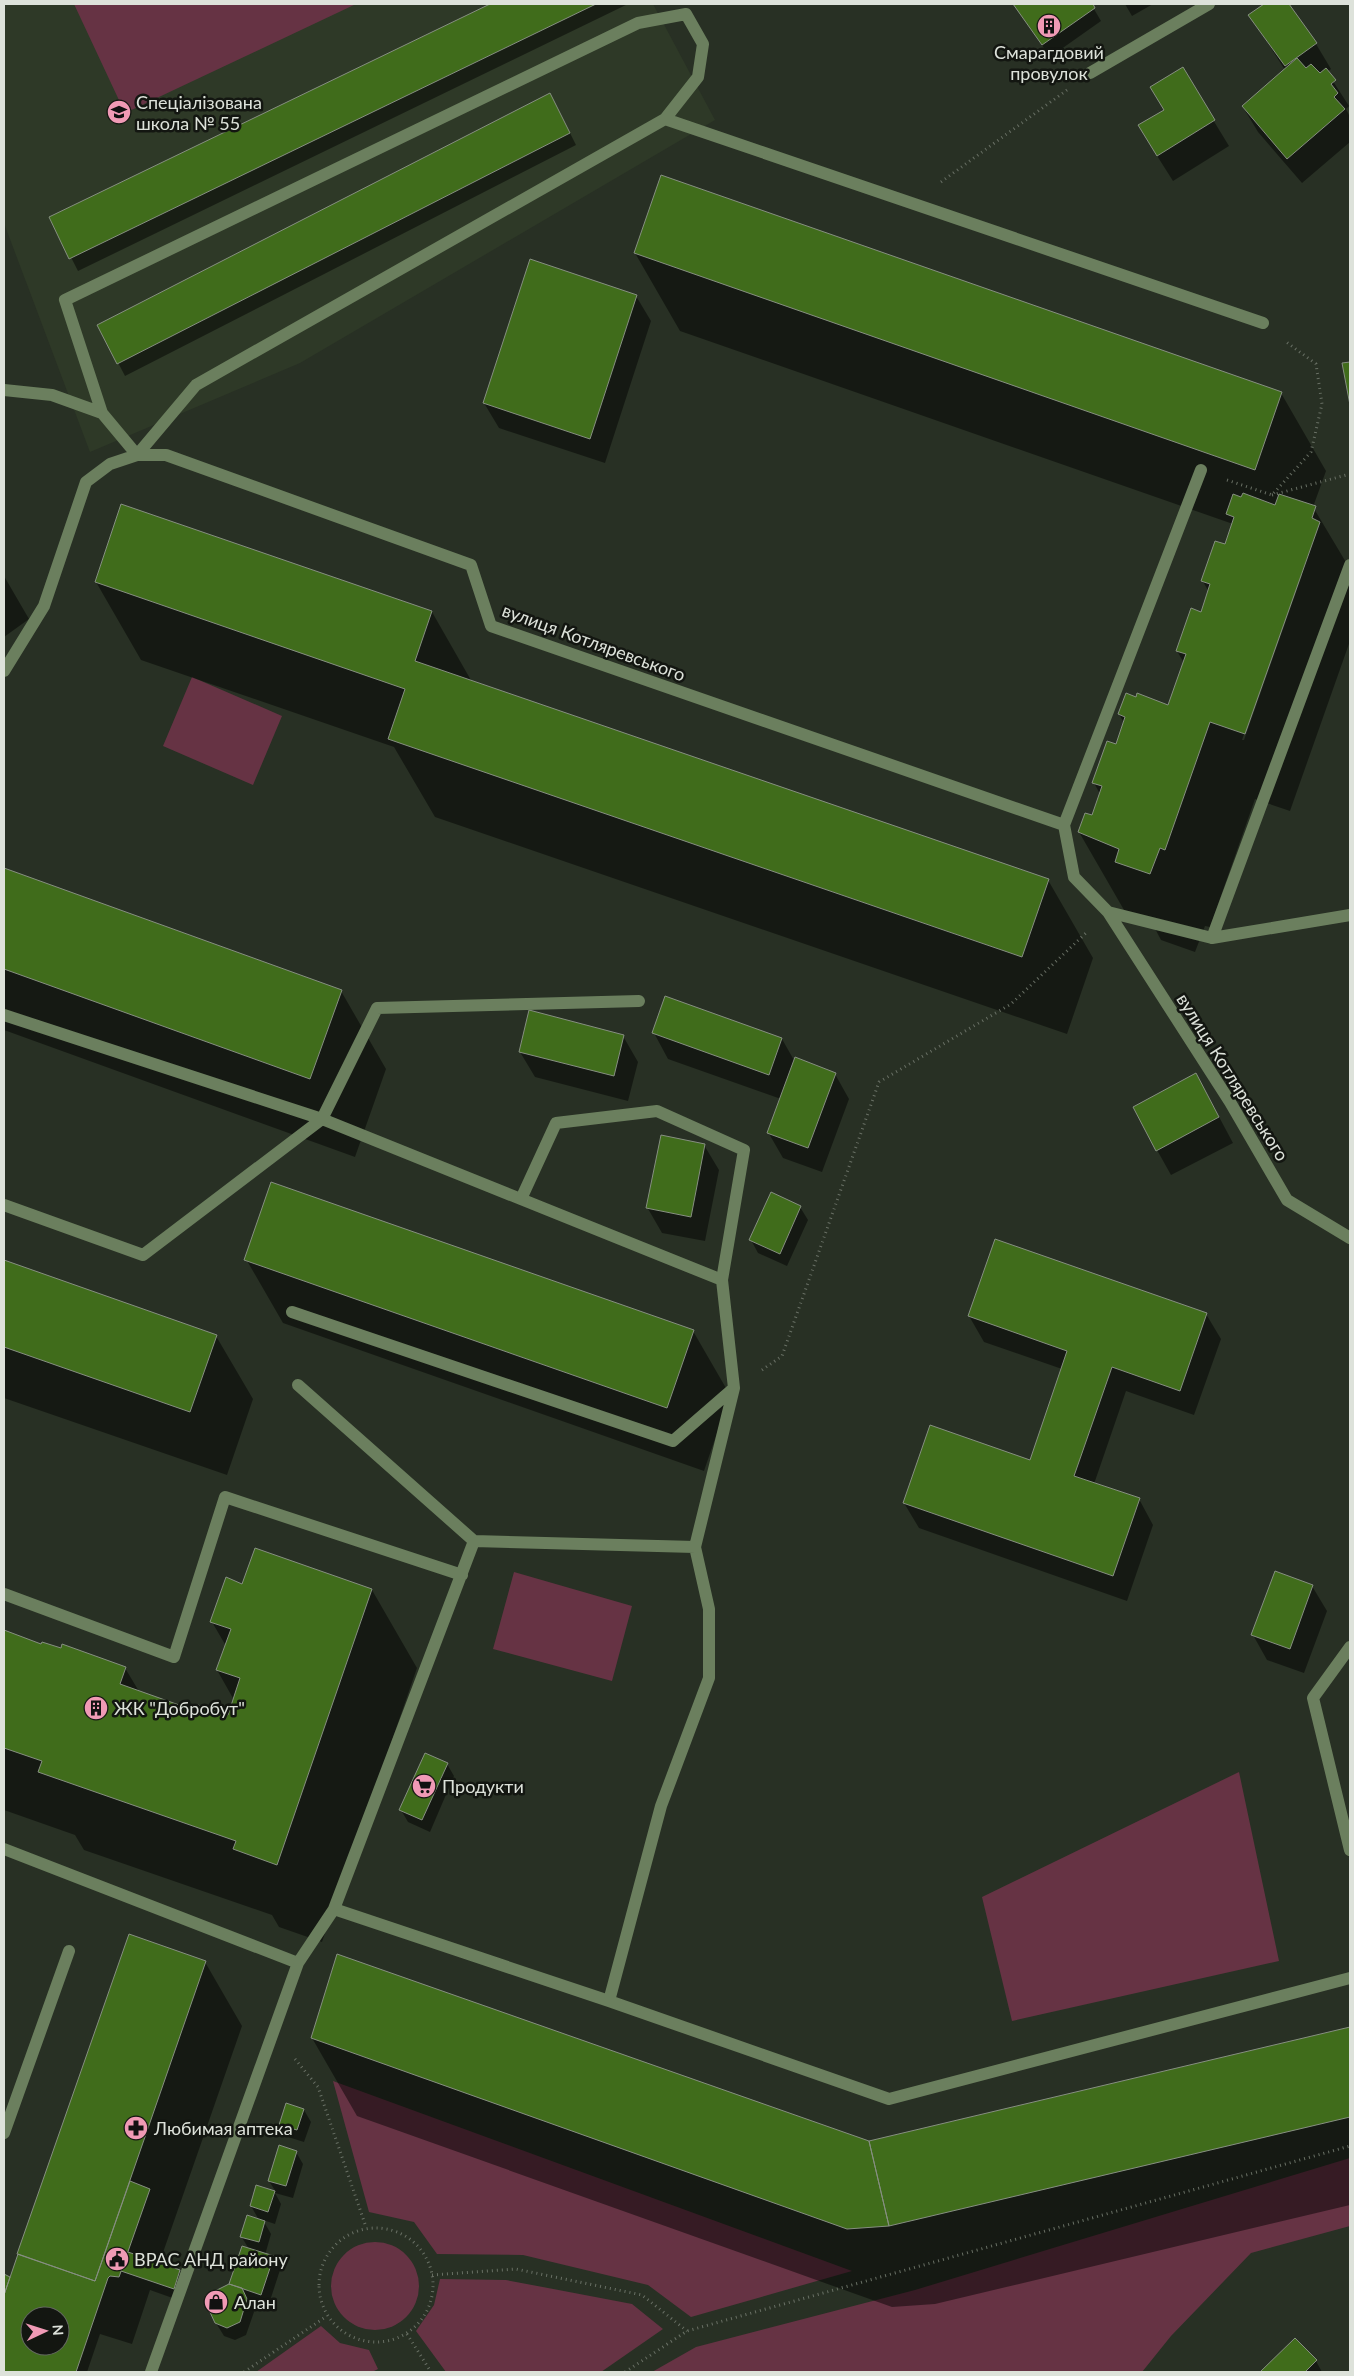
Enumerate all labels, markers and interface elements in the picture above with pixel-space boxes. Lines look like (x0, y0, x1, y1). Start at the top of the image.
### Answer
building icon: Смарагдовий провулок (1036, 13, 1062, 39)
place label: Смарагдовий провулок (994, 41, 1104, 84)
place label: Спеціалізована школа № 55 (136, 91, 262, 134)
school or university icon: Спеціалізована школа № 55 (106, 99, 132, 125)
street label: вулиця Котляревського (499, 599, 689, 685)
street label: вулиця Котляревського (1172, 989, 1294, 1165)
building icon: ЖК "Добробут" (83, 1695, 109, 1721)
place label: ЖК "Добробут" (114, 1697, 245, 1719)
supermarket icon: Продукти (411, 1773, 437, 1799)
place label: Продукти (442, 1775, 524, 1797)
pharmacy icon: Любимая аптека (123, 2115, 149, 2141)
place label: Любимая аптека (153, 2117, 293, 2139)
public building icon: ВРАС АНД району (104, 2246, 130, 2272)
place label: ВРАС АНД району (134, 2248, 288, 2270)
shop icon: Алан (203, 2289, 229, 2315)
place label: Алан (234, 2291, 276, 2313)
north arrow (20, 2306, 70, 2356)
text: N (50, 2324, 67, 2336)

